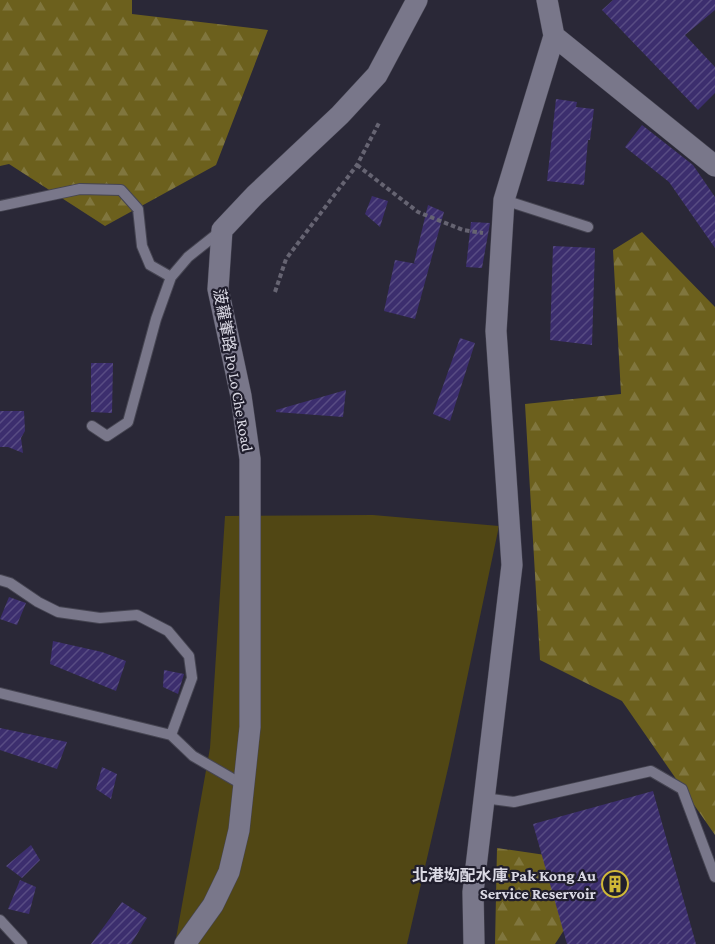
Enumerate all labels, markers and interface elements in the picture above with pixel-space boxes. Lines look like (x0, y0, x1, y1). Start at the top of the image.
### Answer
street label: 菠蘿輋路 Po Lo Che Road (211, 287, 256, 453)
place label: 北港㘭配水庫 Pak Kong Au Service Reservoir (412, 866, 597, 902)
building icon: 北港㘭配水庫 Pak Kong Au Service Reservoir (600, 869, 630, 899)

